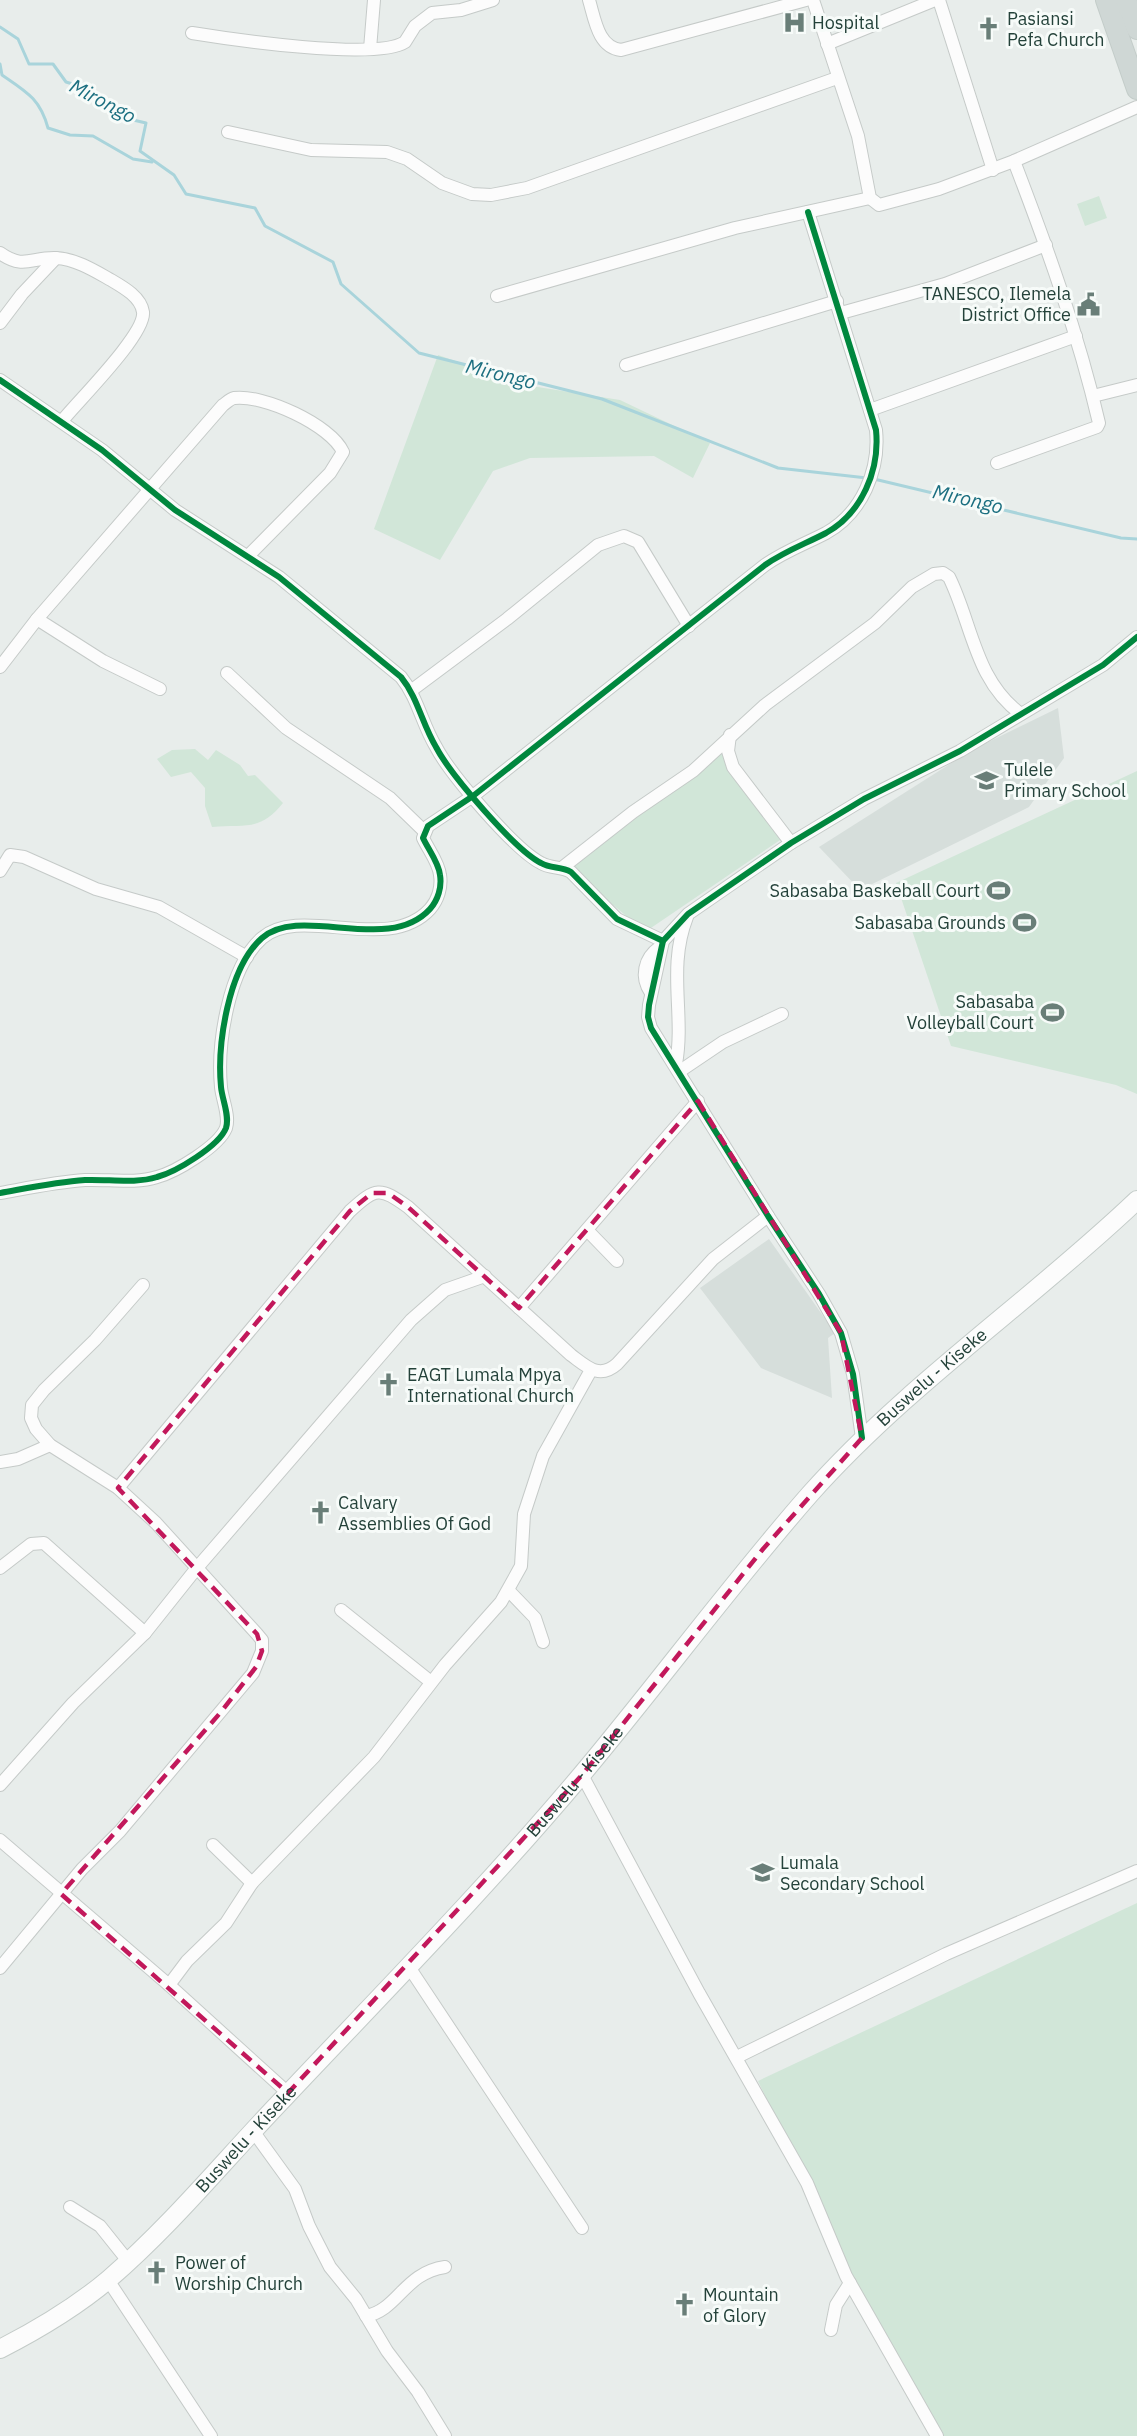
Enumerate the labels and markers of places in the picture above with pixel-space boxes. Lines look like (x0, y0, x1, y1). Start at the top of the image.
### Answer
place label: Pasiansi Pefa Church (1007, 7, 1105, 51)
hospital icon: Hospital (781, 10, 807, 36)
place label: Hospital (812, 11, 879, 34)
church icon: Pasiansi Pefa Church (976, 16, 1002, 42)
place label: TANESCO, Ilemela District Office (922, 282, 1071, 326)
public building icon: TANESCO, Ilemela District Office (1076, 291, 1102, 317)
place label: Tulele Primary School (1004, 758, 1126, 802)
school or university icon: Tulele Primary School (973, 767, 999, 793)
sports icon: Sabasaba Baskeball Court (985, 878, 1011, 904)
place label: Sabasaba Baskeball Court (770, 879, 980, 902)
sports icon: Sabasaba Grounds (1011, 910, 1037, 936)
place label: Sabasaba Grounds (854, 911, 1006, 934)
place label: Sabasaba Volleyball Court (907, 990, 1034, 1034)
sports icon: Sabasaba Volleyball Court (1039, 999, 1065, 1025)
place label: EAGT Lumala Mpya International Church (407, 1363, 574, 1407)
church icon: EAGT Lumala Mpya International Church (376, 1372, 402, 1398)
place label: Calvary Assemblies Of God (338, 1491, 491, 1535)
church icon: Calvary Assemblies Of God (307, 1500, 333, 1526)
place label: Lumala Secondary School (780, 1851, 925, 1895)
school or university icon: Lumala Secondary School (749, 1860, 775, 1886)
place label: Power of Worship Church (175, 2251, 303, 2295)
church icon: Power of Worship Church (144, 2260, 170, 2286)
place label: Mountain of Glory (703, 2283, 779, 2327)
church icon: Mountain of Glory (672, 2292, 698, 2318)

